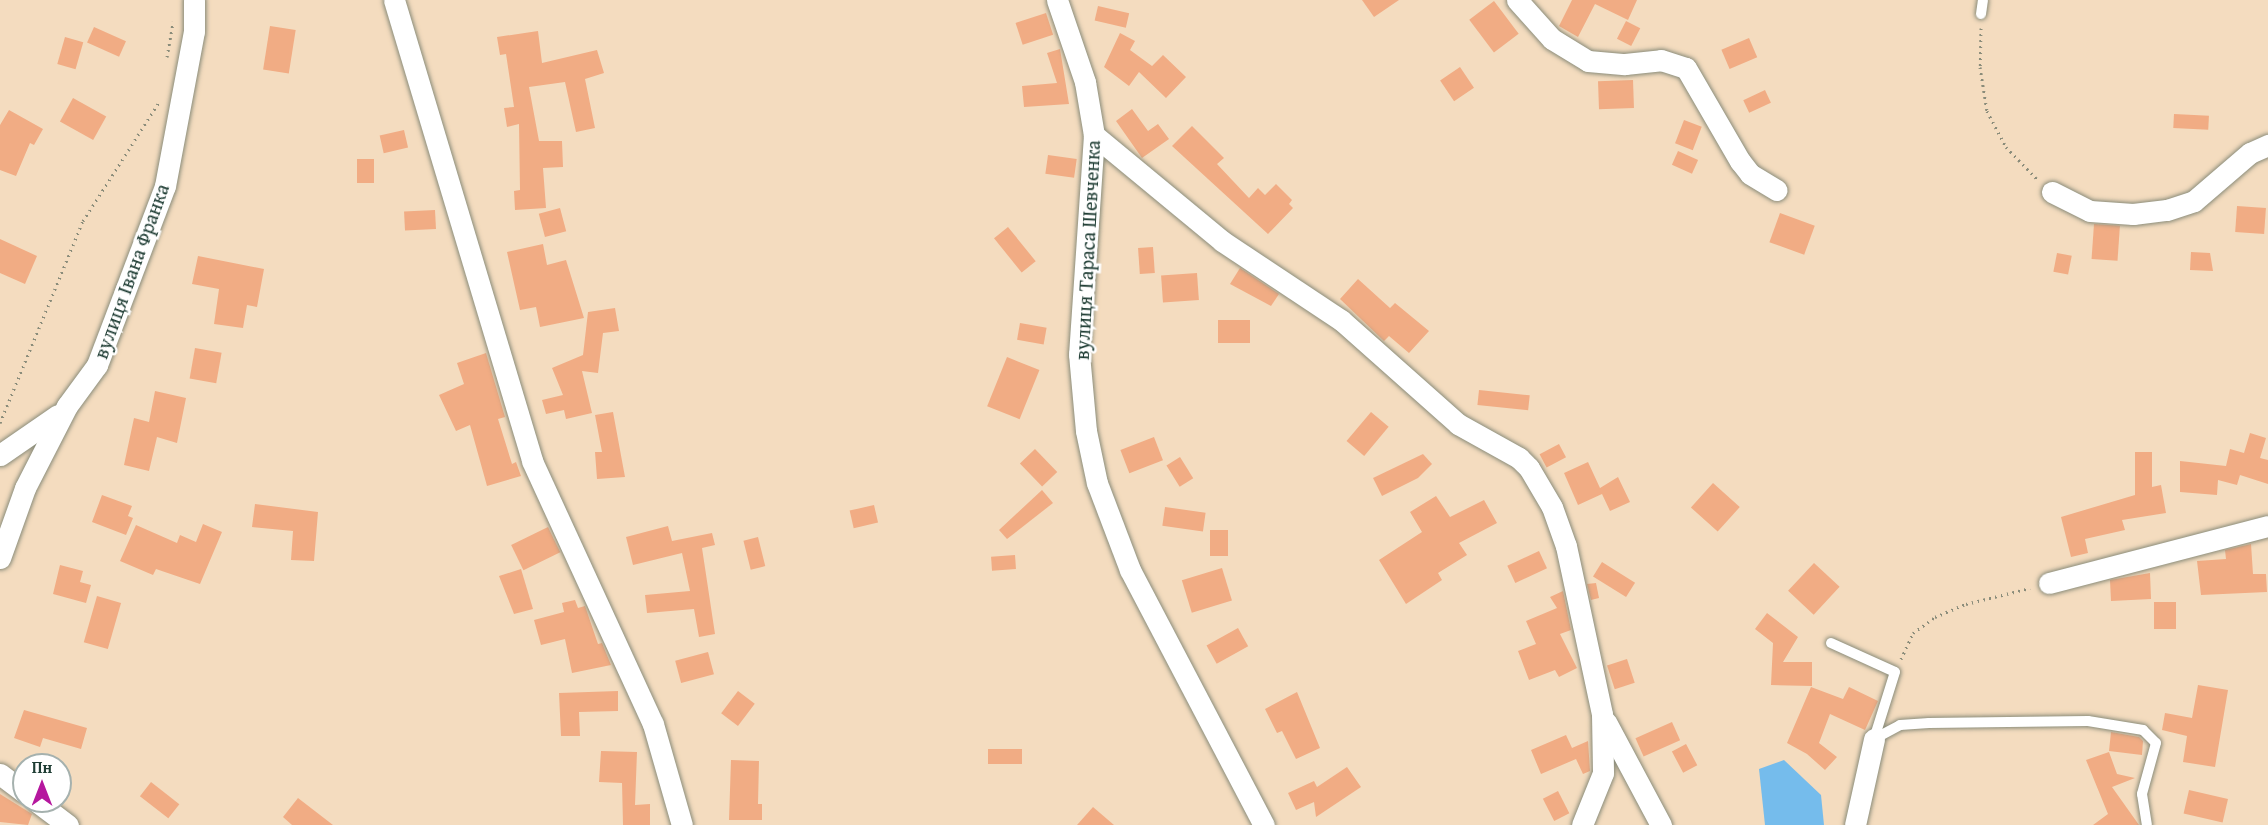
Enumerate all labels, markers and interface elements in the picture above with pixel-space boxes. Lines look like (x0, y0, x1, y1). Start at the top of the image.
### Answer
street label: вулиця Тараса Шевченка (1069, 139, 1105, 361)
street label: вулиця Івана Франка (88, 180, 174, 362)
north arrow (12, 753, 72, 813)
text: Пн (32, 755, 52, 779)

